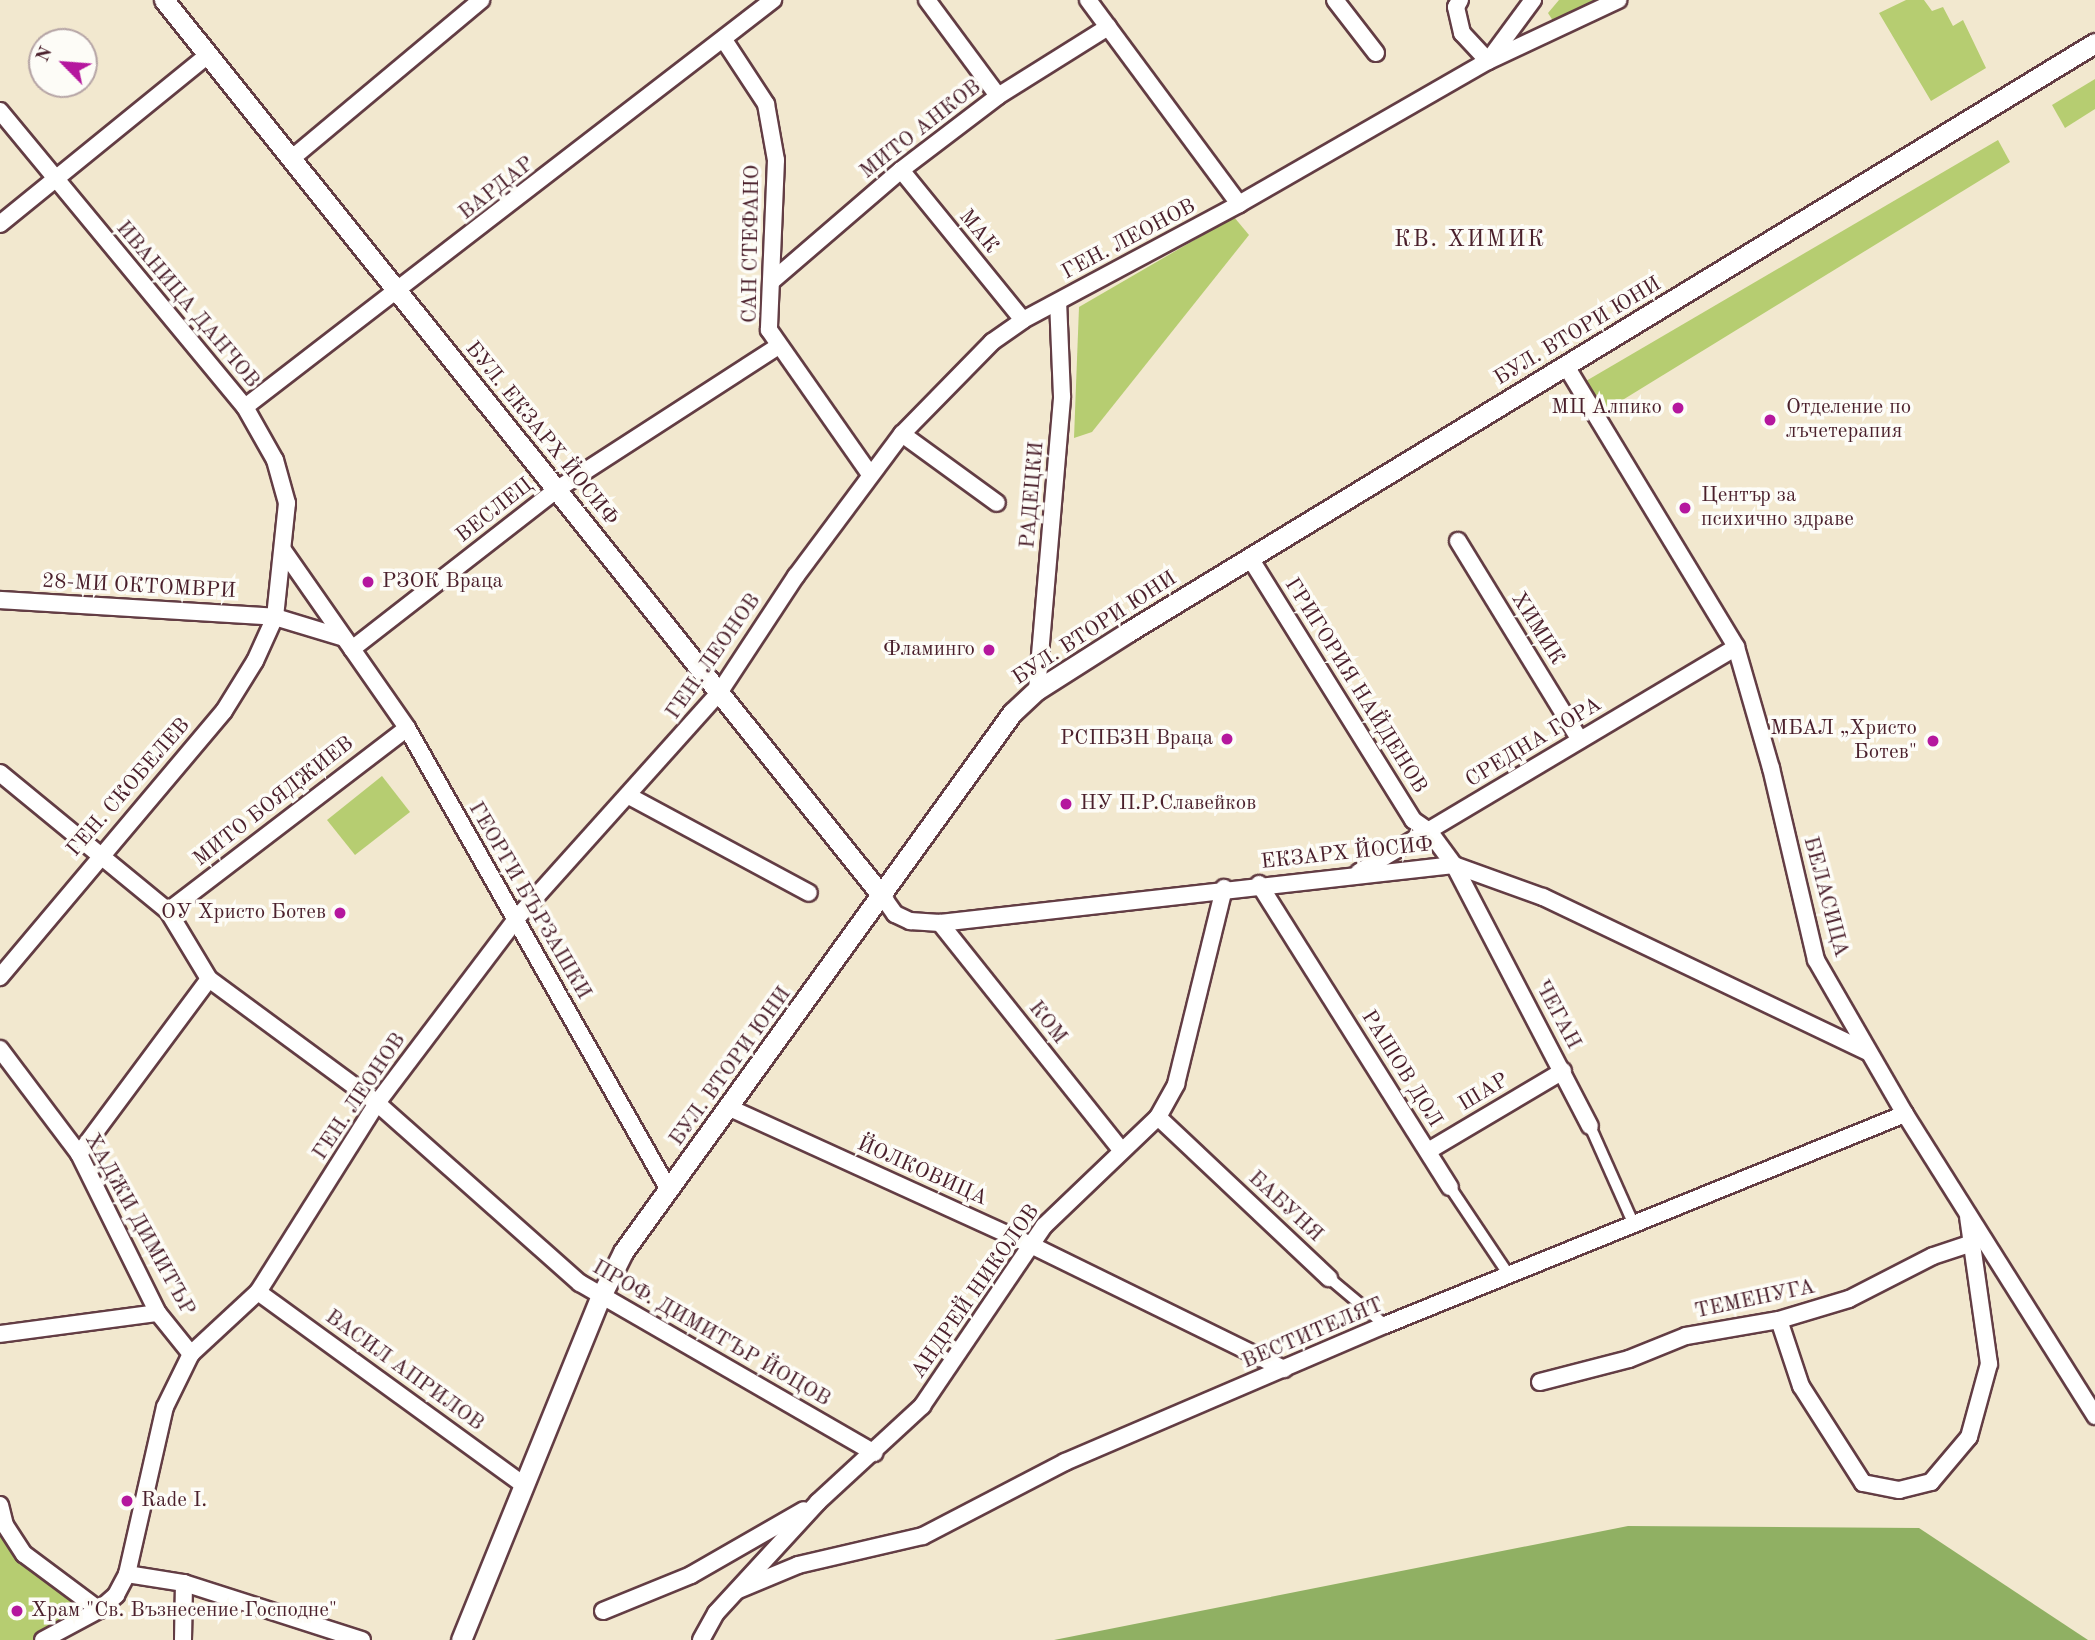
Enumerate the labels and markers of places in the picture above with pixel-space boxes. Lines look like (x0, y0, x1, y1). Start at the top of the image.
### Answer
place label: МЦ Алпико (1551, 395, 1662, 421)
place label: Отделение по лъчетерапия (1786, 395, 1911, 445)
marker: МЦ Алпико (1668, 398, 1688, 418)
marker: Отделение по лъчетерапия (1760, 410, 1780, 430)
place label: Център за психично здраве (1701, 483, 1854, 533)
marker: Център за психично здраве (1675, 498, 1695, 518)
place label: РЗОК Враца (382, 569, 503, 595)
marker: РЗОК Враца (360, 574, 376, 590)
place label: Фламинго (883, 637, 975, 663)
marker: Фламинго (981, 642, 997, 658)
place label: МБАЛ „Христо Ботев" (1770, 716, 1917, 766)
place label: РСПБЗН Враца (1060, 726, 1213, 752)
marker: РСПБЗН Враца (1219, 731, 1235, 747)
marker: МБАЛ „Христо Ботев" (1923, 731, 1943, 751)
place label: НУ П.Р.Славейков (1080, 791, 1256, 817)
marker: НУ П.Р.Славейков (1058, 796, 1074, 812)
place label: ОУ Христо Ботев (161, 900, 326, 926)
marker: ОУ Христо Ботев (332, 905, 348, 921)
place label: Rade I. (141, 1488, 207, 1514)
marker: Rade I. (119, 1493, 135, 1509)
place label: Храм "Св. Възнесение Господне" (31, 1598, 337, 1624)
marker: Храм "Св. Възнесение Господне" (9, 1603, 25, 1619)

